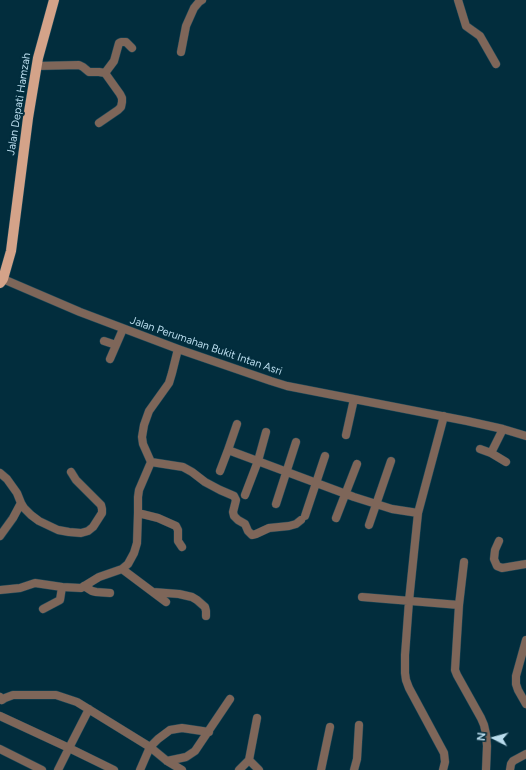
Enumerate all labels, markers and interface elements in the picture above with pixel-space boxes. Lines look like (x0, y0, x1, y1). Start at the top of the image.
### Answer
street label: Jalan Depati Hamzah (4, 52, 34, 156)
street label: Jalan Perumahan Bukit Intan Asri (128, 314, 284, 378)
north arrow (474, 718, 514, 758)
text: N (475, 732, 488, 742)

